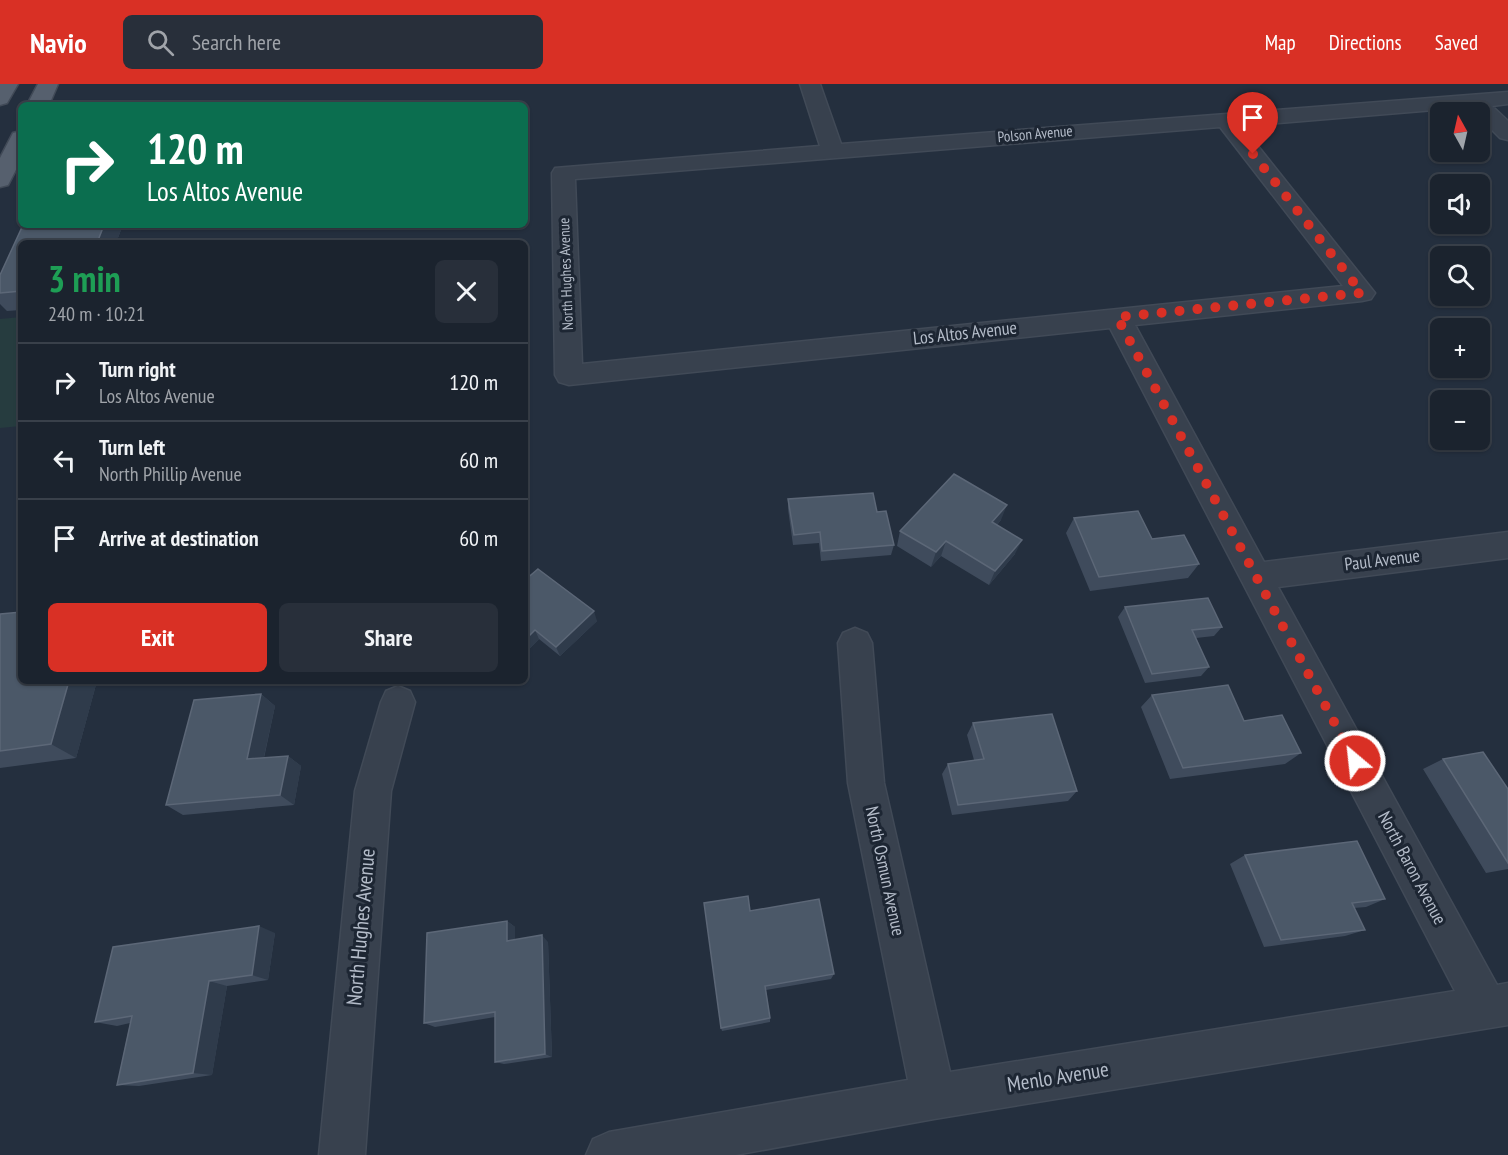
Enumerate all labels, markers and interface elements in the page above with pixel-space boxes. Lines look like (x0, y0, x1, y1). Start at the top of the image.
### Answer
search box (123, 15, 543, 69)
text: Navio (30, 24, 87, 61)
icon: search (144, 26, 177, 59)
text: Search here (192, 28, 281, 56)
text: Map (1265, 29, 1296, 56)
text: Directions (1329, 29, 1402, 56)
text: Saved (1435, 29, 1478, 56)
pin (1227, 92, 1278, 154)
icon: arrive (1236, 101, 1269, 134)
north arrow (1430, 102, 1490, 162)
map controls (1430, 102, 1490, 450)
text: 120 m (147, 121, 244, 176)
street label: Polson Avenue (997, 121, 1073, 146)
icon: right (48, 126, 126, 204)
text: Los Altos Avenue (147, 174, 303, 208)
button: sound (1430, 174, 1490, 234)
street label: North Hughes Avenue (554, 217, 577, 331)
button: search (1430, 246, 1490, 306)
text: 3 min (48, 255, 121, 302)
button: close (435, 260, 498, 323)
text: 240 m · 10:21 (48, 301, 145, 327)
street label: Los Altos Avenue (912, 316, 1018, 349)
button: + (1430, 318, 1490, 378)
text: Turn right (99, 355, 176, 383)
icon: right (48, 366, 81, 399)
text: 120 m (449, 368, 498, 396)
text: Los Altos Avenue (99, 383, 215, 409)
button: − (1430, 390, 1490, 450)
text: Turn left (99, 433, 165, 461)
icon: left (48, 444, 81, 477)
text: 60 m (459, 446, 498, 474)
text: North Phillip Avenue (99, 461, 242, 487)
icon: arrive (48, 522, 81, 555)
text: Arrive at destination (99, 524, 259, 552)
text: 60 m (459, 524, 498, 552)
street label: Paul Avenue (1343, 543, 1421, 576)
button: Exit (48, 603, 267, 672)
button: Share (279, 603, 498, 672)
position arrow (1323, 729, 1387, 793)
street label: North Osmun Avenue (861, 804, 910, 938)
street label: North Baron Avenue (1373, 807, 1452, 928)
street label: North Hughes Avenue (340, 847, 381, 1007)
street label: Menlo Avenue (1005, 1055, 1111, 1098)

